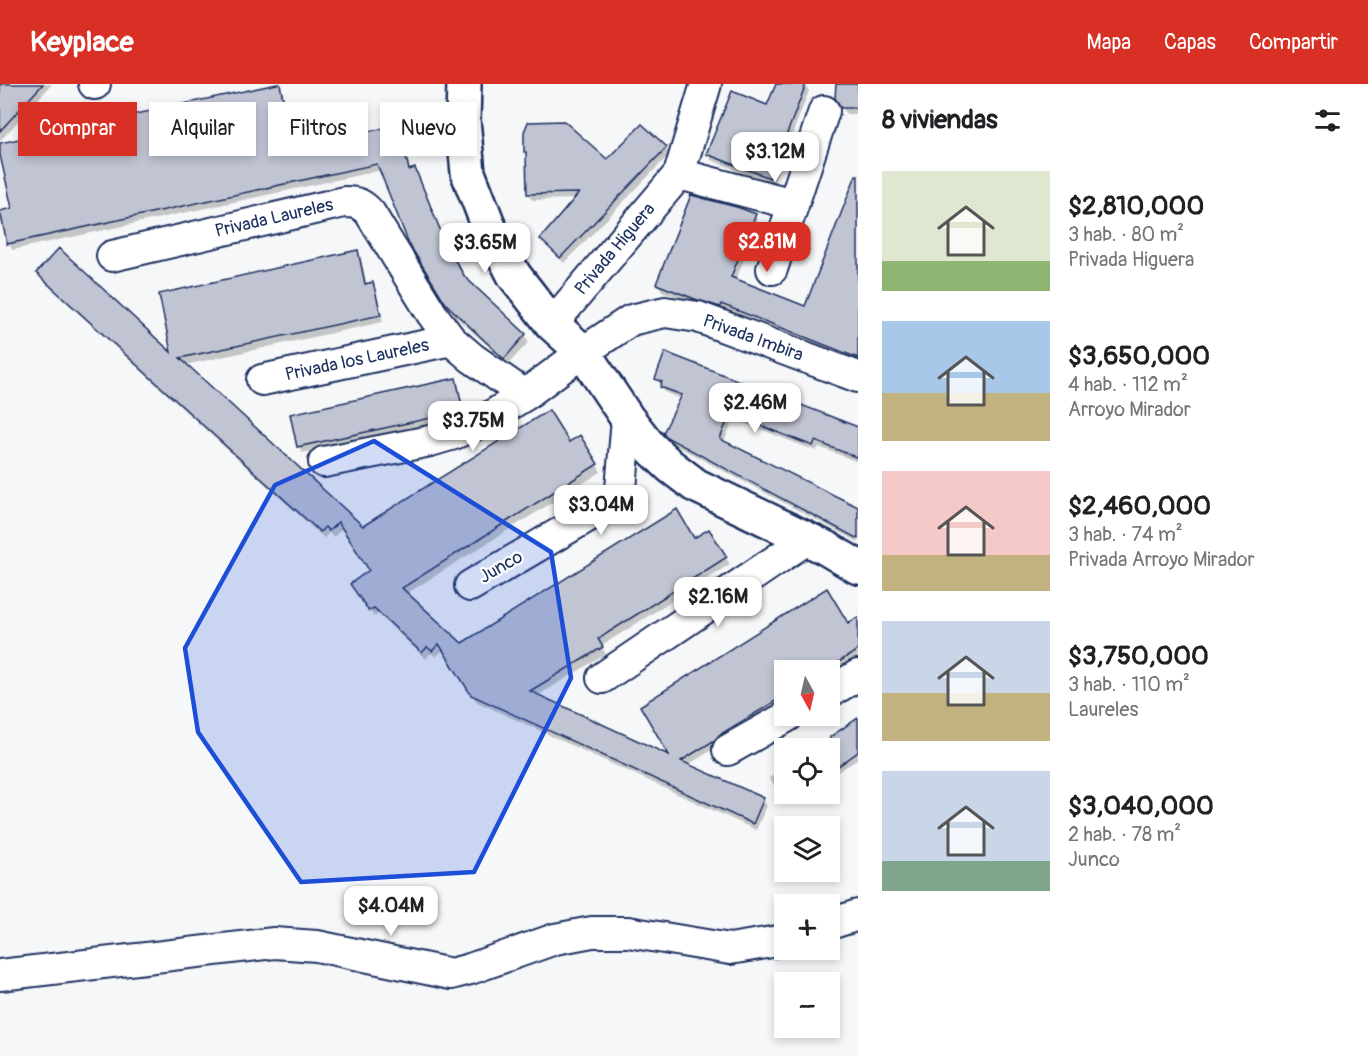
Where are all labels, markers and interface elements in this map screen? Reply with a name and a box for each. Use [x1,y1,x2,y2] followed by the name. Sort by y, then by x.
[30,25,134,60] text: Keyplace
[1087,29,1131,56] text: Mapa
[1164,29,1216,56] text: Capas
[1249,29,1338,56] text: Compartir
[18,102,137,156] chip: Comprar
[149,102,256,156] chip: Alquilar
[268,102,368,156] chip: Filtros
[380,102,477,156] chip: Nuevo
[882,104,998,136] text: 8 viviendas
[1311,104,1344,137] icon: filters
[726,132,824,183] pin: $3.12M
[745,139,805,164] text: $3.12M
[1068,190,1204,222] text: $2,810,000
[213,193,335,243] street label: Privada Laureles
[930,195,1002,267] icon: home
[570,198,660,300] street label: Privada Higuera
[718,222,816,273] pin: $2.81M
[1068,222,1184,247] text: 3 hab. · 80 m²
[436,223,534,274] pin: $3.65M
[738,229,796,254] text: $2.81M
[453,230,517,255] text: $3.65M
[1068,247,1194,272] text: Privada Higuera
[700,309,806,367] street label: Privada Imbira
[283,334,431,386] street label: Privada los Laureles
[1068,340,1210,372] text: $3,650,000
[930,345,1002,417] icon: home
[1068,372,1188,397] text: 4 hab. · 112 m²
[706,383,804,434] pin: $2.46M
[723,390,787,415] text: $2.46M
[1068,397,1191,422] text: Arroyo Mirador
[424,401,522,452] pin: $3.75M
[442,408,504,433] text: $3.75M
[552,485,650,536] pin: $3.04M
[1068,490,1211,522] text: $2,460,000
[568,492,634,517] text: $3.04M
[930,495,1002,567] icon: home
[1068,522,1183,547] text: 3 hab. · 74 m²
[475,545,527,589] street label: Junco
[1068,547,1255,572] text: Privada Arroyo Mirador
[669,577,767,628] pin: $2.16M
[688,584,748,609] text: $2.16M
[1068,640,1209,672] text: $3,750,000
[930,645,1002,717] icon: home
[774,660,840,726] north arrow
[774,660,840,1038] map controls
[1068,672,1190,697] text: 3 hab. · 110 m²
[1068,697,1138,722] text: Laureles
[774,738,840,804] button: locate
[1068,790,1214,822] text: $3,040,000
[930,795,1002,867] icon: home
[774,816,840,882] button: layers
[1068,822,1181,847] text: 2 hab. · 78 m²
[1068,847,1120,872] text: Junco
[342,886,440,937] pin: $4.04M
[358,893,424,918] text: $4.04M
[774,894,840,960] button: +
[774,972,840,1038] button: −

